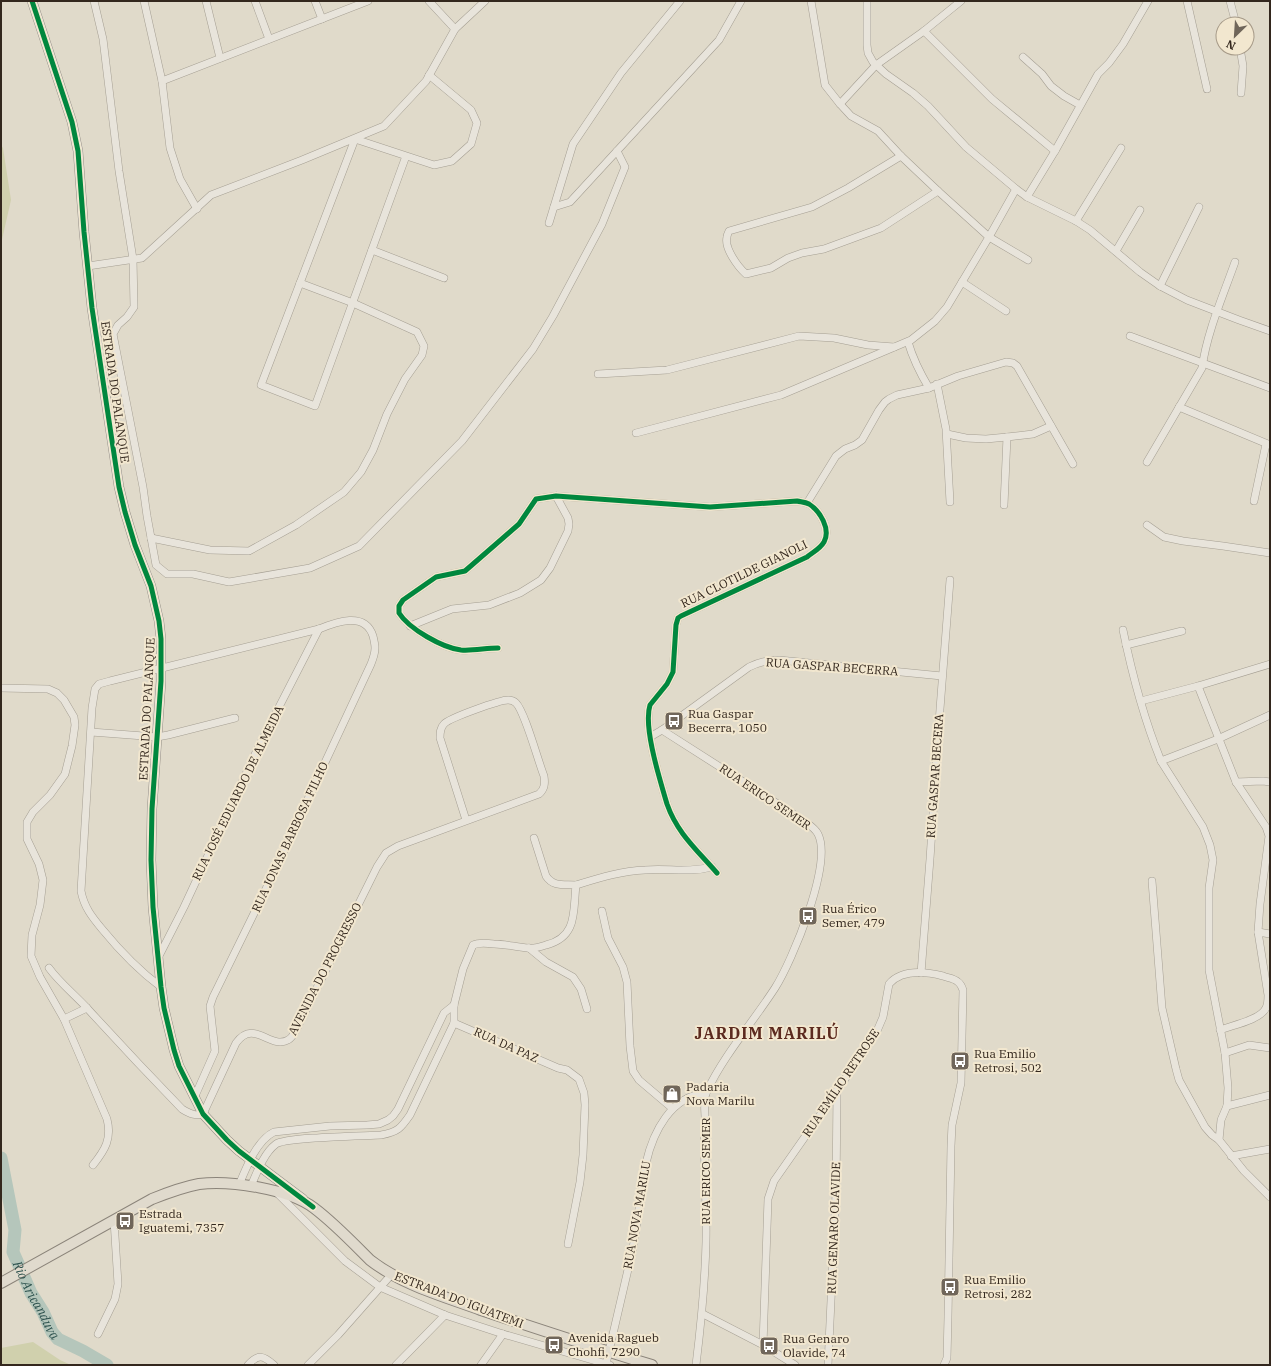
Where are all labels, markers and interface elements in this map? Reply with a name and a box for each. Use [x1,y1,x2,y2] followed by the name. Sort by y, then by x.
[1215,16,1255,56] north arrow
[1224,37,1238,53] text: N
[98,320,133,464] street label: ESTRADA DO PALANQUE
[678,536,810,611] street label: RUA CLOTILDE GIANOLI
[135,637,158,781] street label: ESTRADA DO PALANQUE
[765,654,900,679] street label: RUA GASPAR BECERRA
[188,702,287,883] street label: RUA JOSÉ EDUARDO DE ALMEIDA
[688,706,767,735] place label: Rua Gaspar Becerra, 1050
[663,710,685,732] bus stop icon: Rua Gaspar Becerra, 1050
[923,712,946,839] street label: RUA GASPAR BECERA
[248,759,331,914] street label: RUA JONAS BARBOSA FILHO
[717,760,814,833] street label: RUA ERICO SEMER
[284,900,365,1038] street label: AVENIDA DO PROGRESSO
[822,901,885,930] place label: Rua Érico Semer, 479
[797,905,819,927] bus stop icon: Rua Érico Semer, 479
[694,1022,840,1043] district label: JARDIM MARILÚ
[471,1024,541,1066] street label: RUA DA PAZ
[799,1026,882,1140] street label: RUA EMÍLIO RETROSE
[974,1046,1042,1075] place label: Rua Emilio Retrosi, 502
[949,1050,971,1072] bus stop icon: Rua Emilio Retrosi, 502
[686,1079,755,1108] place label: Padaria Nova Marilu
[661,1083,683,1105] shop icon: Padaria Nova Marilu
[698,1117,713,1225] street label: RUA ERICO SEMER
[620,1159,653,1270] street label: RUA NOVA MARILU
[824,1162,843,1294] street label: RUA GENARO OLAVIDE
[139,1206,224,1235] place label: Estrada Iguatemi, 7357
[114,1210,136,1232] bus stop icon: Estrada Iguatemi, 7357
[9,1257,63,1344] water label: Rio Aricanduva
[393,1268,526,1331] street label: ESTRADA DO IGUATEMI
[964,1272,1032,1301] place label: Rua Emilio Retrosi, 282
[939,1276,961,1298] bus stop icon: Rua Emilio Retrosi, 282
[568,1330,659,1359] place label: Avenida Ragueb Chohfi, 7290
[783,1331,849,1360] place label: Rua Genaro Olavide, 74
[543,1334,565,1356] bus stop icon: Avenida Ragueb Chohfi, 7290
[758,1335,780,1357] bus stop icon: Rua Genaro Olavide, 74

